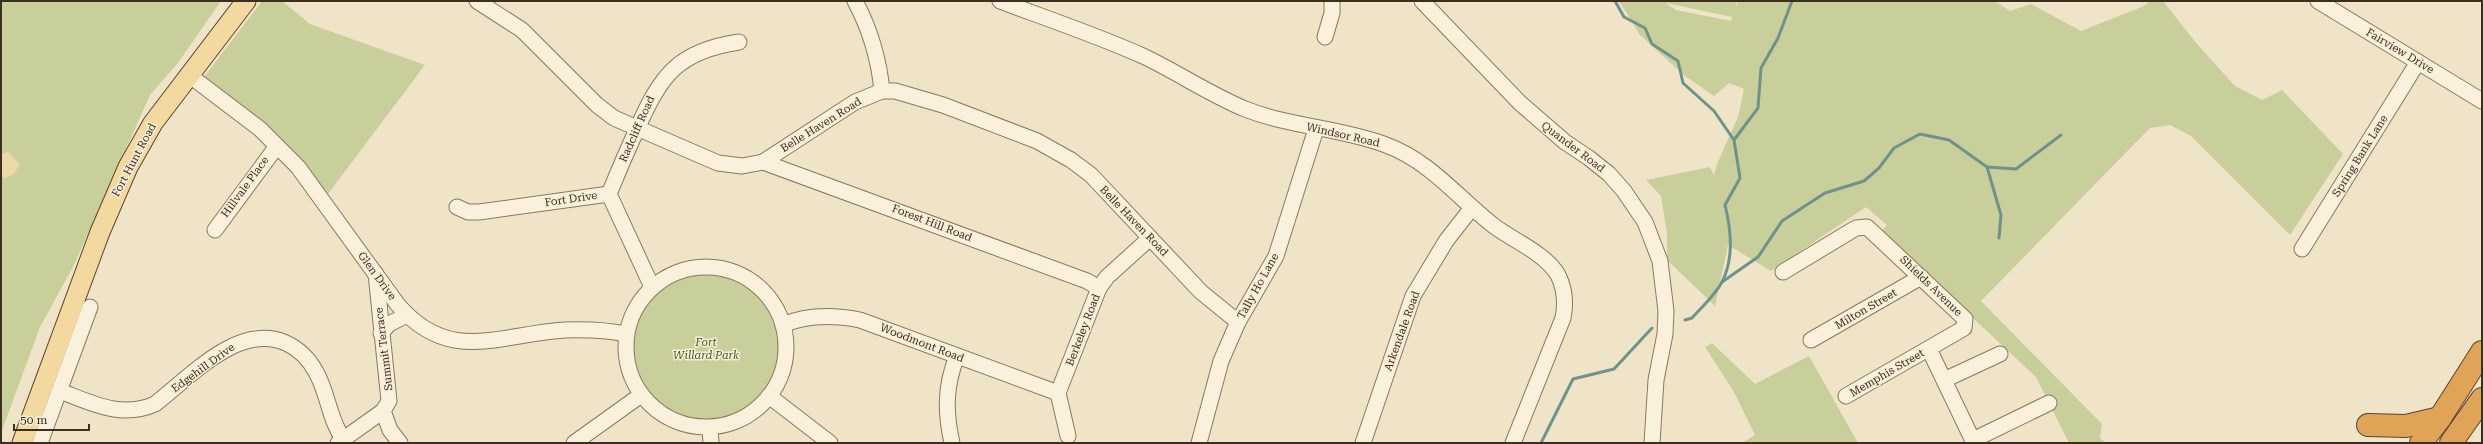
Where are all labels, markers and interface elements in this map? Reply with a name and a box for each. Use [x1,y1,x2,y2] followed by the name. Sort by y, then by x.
[2364,26,2436,76] street label: Fairview Drive
[617,94,657,164] street label: Radcliff Road
[778,95,864,155] street label: Belle Haven Road
[2330,113,2390,199] street label: Spring Bank Lane
[1539,119,1607,175] street label: Quander Road
[1305,120,1381,150] street label: Windsor Road
[109,121,159,199] street label: Fort Hunt Road
[219,154,271,220] street label: Hillvale Place
[1097,183,1171,259] street label: Belle Haven Road
[544,189,598,209] street label: Fort Drive
[890,202,974,244] street label: Forest Hill Road
[355,249,399,303] street label: Glen Drive
[1235,251,1281,321] street label: Tally Ho Lane
[1897,253,1965,319] street label: Shields Avenue
[1833,286,1899,332] street label: Milton Street
[1381,289,1423,373] street label: Arkendale Road
[1063,292,1103,368] street label: Berkeley Road
[372,307,396,391] street label: Summit Terrace
[878,321,966,365] street label: Woodmont Road
[673,336,739,362] park label: Fort Willard Park
[169,341,237,395] street label: Edgehill Drive
[1847,346,1927,400] street label: Memphis Street
[14,406,89,432] scale bar
[20,413,47,427] text: 50 m

